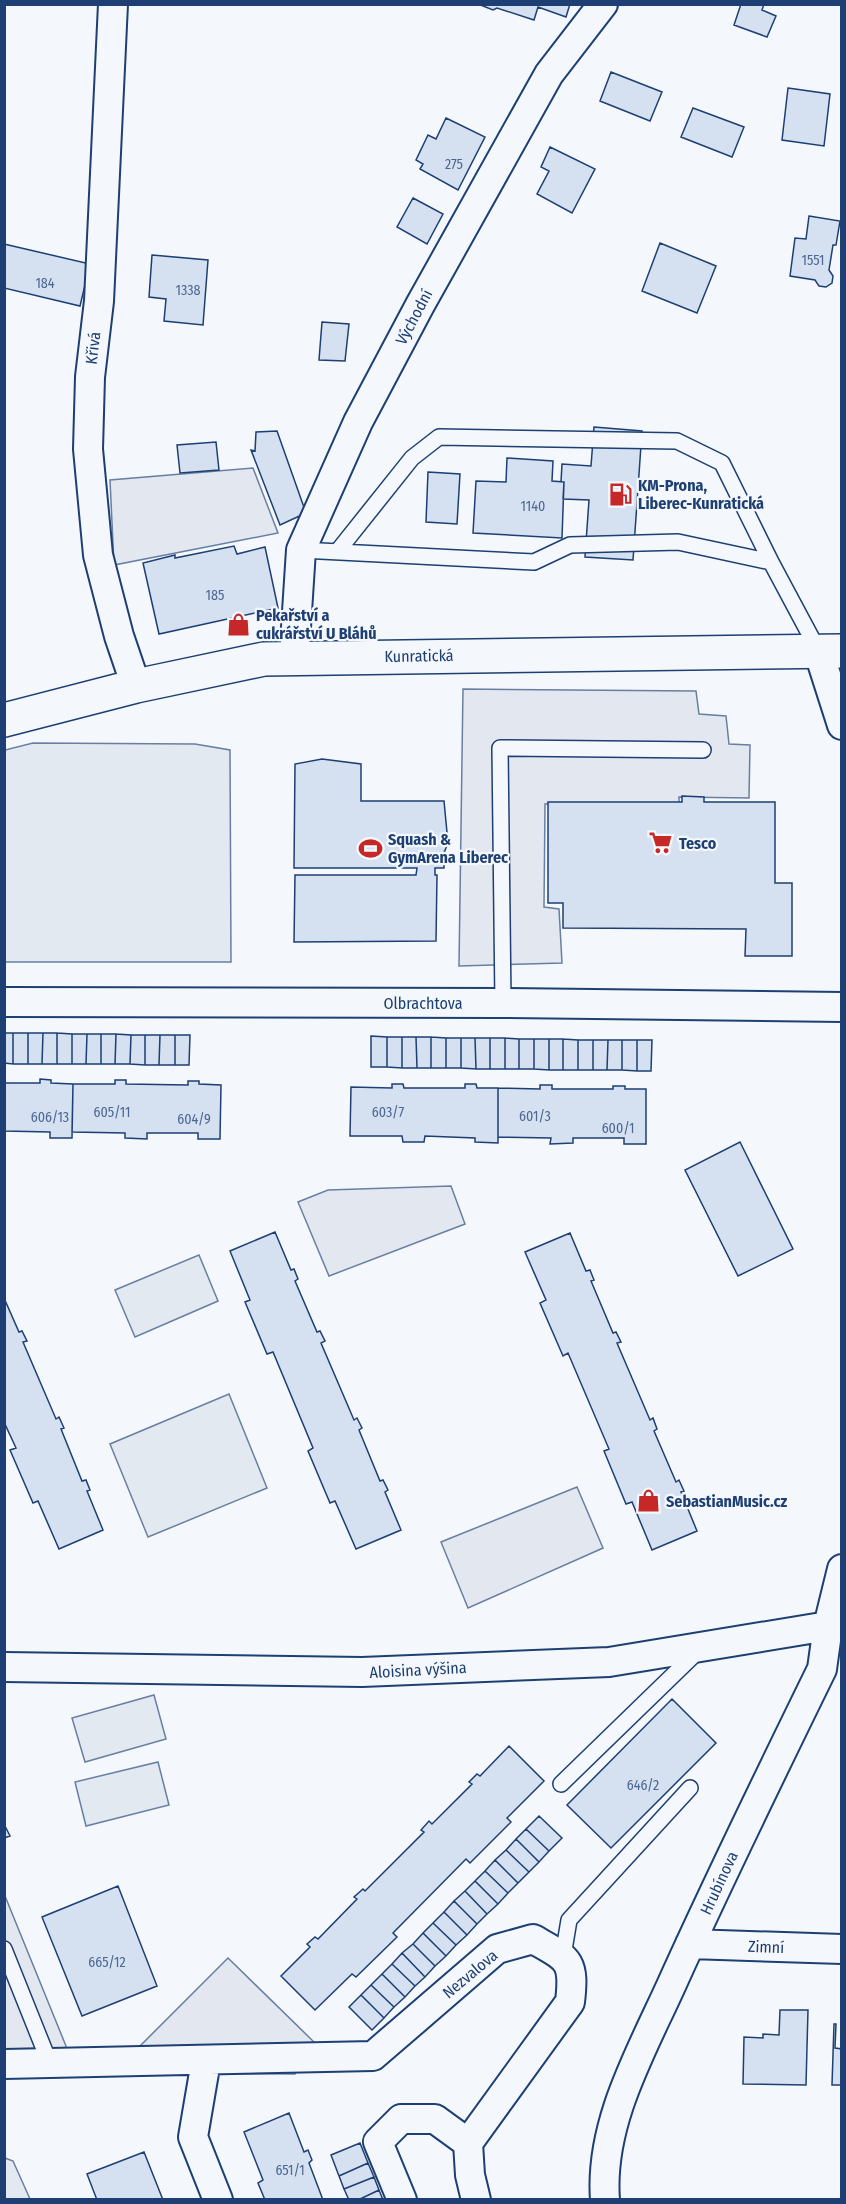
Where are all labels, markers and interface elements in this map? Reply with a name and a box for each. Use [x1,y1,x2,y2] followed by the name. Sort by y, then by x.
[445,156,463,173] house number: 275
[801,252,825,269] house number: 1551
[35,275,55,292] house number: 184
[175,282,201,299] house number: 1338
[392,286,436,348] street label: Východní
[82,330,104,365] street label: Křivá
[638,476,764,513] place label: KM-Prona, Liberec-Kunratická
[607,481,633,507] fuel station icon: KM-Prona, Liberec-Kunratická
[521,498,545,515] house number: 1140
[206,587,224,604] house number: 185
[256,606,377,643] place label: Pekařství a cukrářství U Bláhů
[225,611,251,637] shop icon: Pekařství a cukrářství U Bláhů
[384,646,454,666] street label: Kunratická
[388,830,508,867] place label: Squash & GymArena Liberec
[648,830,674,856] supermarket icon: Tesco
[679,834,717,853] place label: Tesco
[357,835,383,861] sports icon: Squash & GymArena Liberec
[383,994,463,1013] street label: Olbrachtova
[94,1104,130,1121] house number: 605/11
[372,1104,405,1121] house number: 603/7
[519,1108,551,1125] house number: 601/3
[31,1109,69,1126] house number: 606/13
[177,1111,211,1128] house number: 604/9
[602,1120,634,1137] house number: 600/1
[635,1488,661,1514] shop icon: SebastianMusic.cz
[666,1492,788,1511] place label: SebastianMusic.cz
[369,1658,467,1682] street label: Aloisina výšina
[627,1777,659,1794] house number: 646/2
[696,1848,742,1918] street label: Hrubínova
[747,1937,785,1957] street label: Zimní
[439,1946,501,2002] street label: Nezvalova
[88,1954,126,1971] house number: 665/12
[275,2162,305,2179] house number: 651/1

